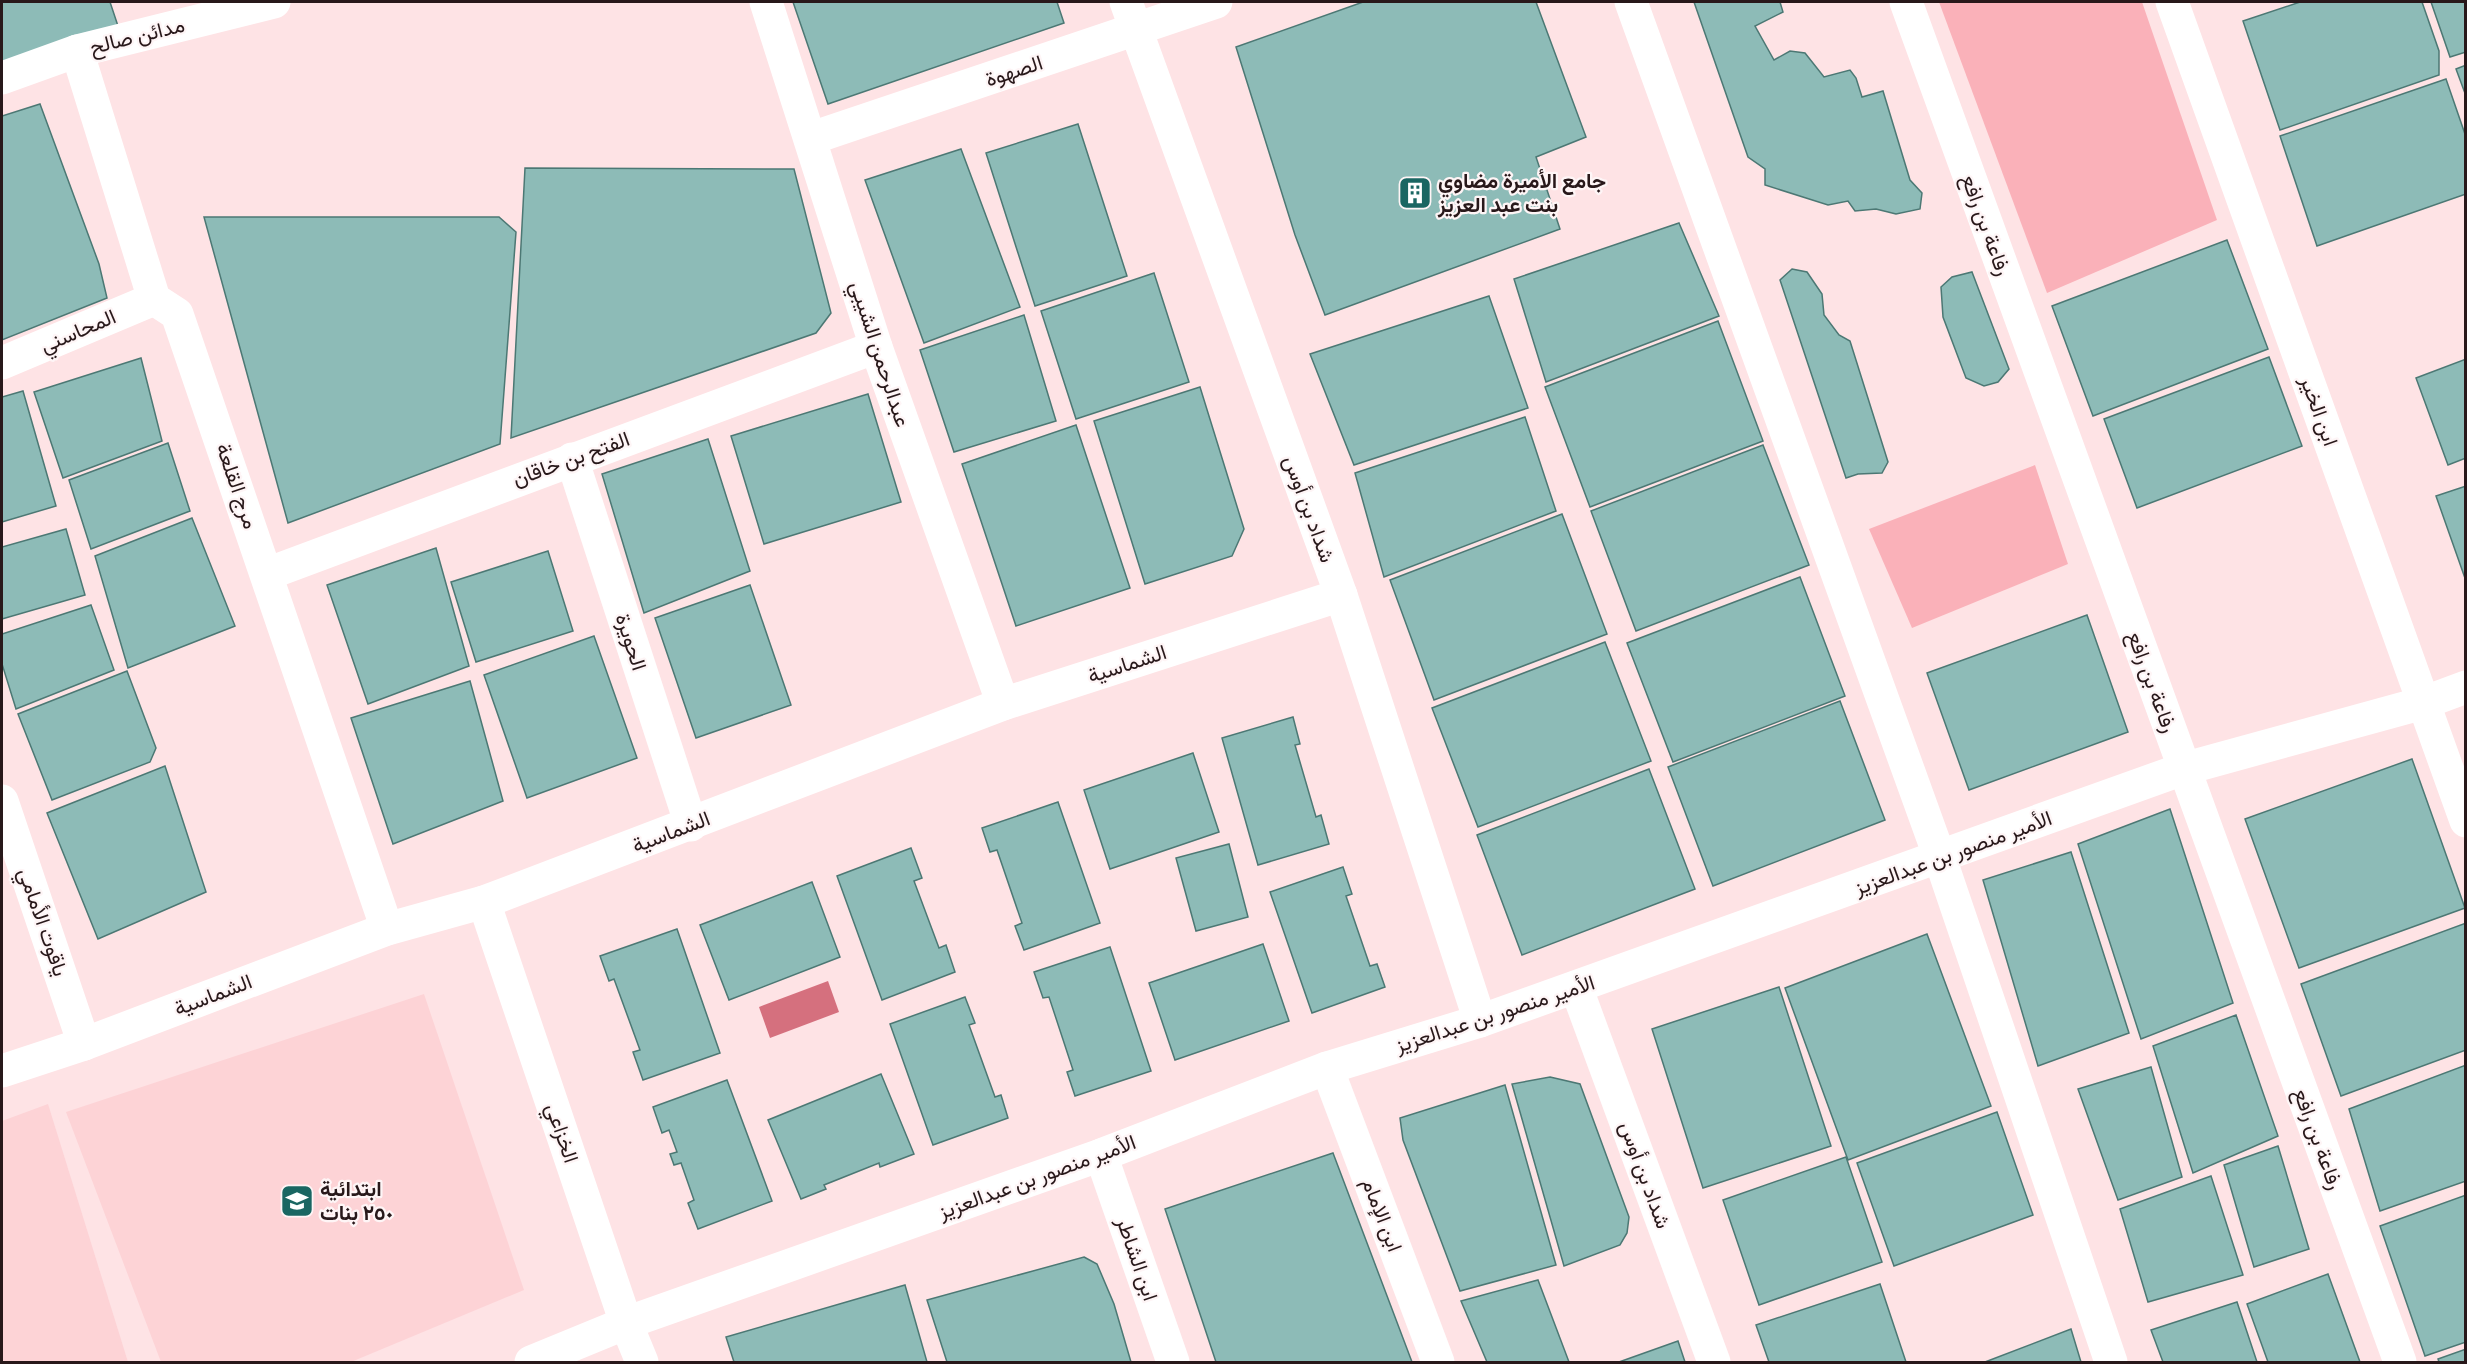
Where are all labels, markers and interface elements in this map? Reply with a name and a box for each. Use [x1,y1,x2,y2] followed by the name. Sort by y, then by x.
[86,8,188,62] street label: مدائن صالح
[981,46,1046,94] street label: الصهوة
[1437,164,1606,220] place label: جامع الأميرة مضاوي بنت عبد العزيز
[1954,169,2020,280] street label: رفاعة بن رافع
[1397,175,1433,211] building icon: جامع الأميرة مضاوي بنت عبد العزيز
[840,277,920,431] street label: عبدالرحمن الشيبي
[35,300,121,362] street label: المحاسني
[2292,370,2347,450] street label: ابن الخير
[507,422,634,494] street label: الفتح بن خاقان
[208,438,268,533] street label: مرج القلعة
[1276,450,1344,567] street label: شداد بن أوس
[608,609,656,674] street label: الحويرة
[2120,626,2186,737] street label: رفاعة بن رافع
[1083,635,1170,691] street label: الشماسية
[1848,801,2056,903] street label: الأمير منصور بن عبدالعزيز
[627,802,714,861] street label: الشماسية
[9,863,77,981] street label: ياقوت الأمامي
[169,965,256,1024] street label: الشماسية
[1390,966,1599,1061] street label: الأمير منصور بن عبدالعزيز
[2286,1083,2352,1194] street label: رفاعة بن رافع
[536,1098,588,1168] street label: الخزاعي
[1612,1116,1680,1233] street label: شداد بن أوس
[932,1125,1140,1227] street label: الأمير منصور بن عبدالعزيز
[320,1172,394,1228] place label: ابتدائية ٢٥٠ بنات
[1354,1173,1412,1256] street label: ابن الإمام
[279,1183,315,1219] school or university icon: ابتدائية ٢٥٠ بنات
[1108,1212,1167,1305] street label: ابن الشاطر

